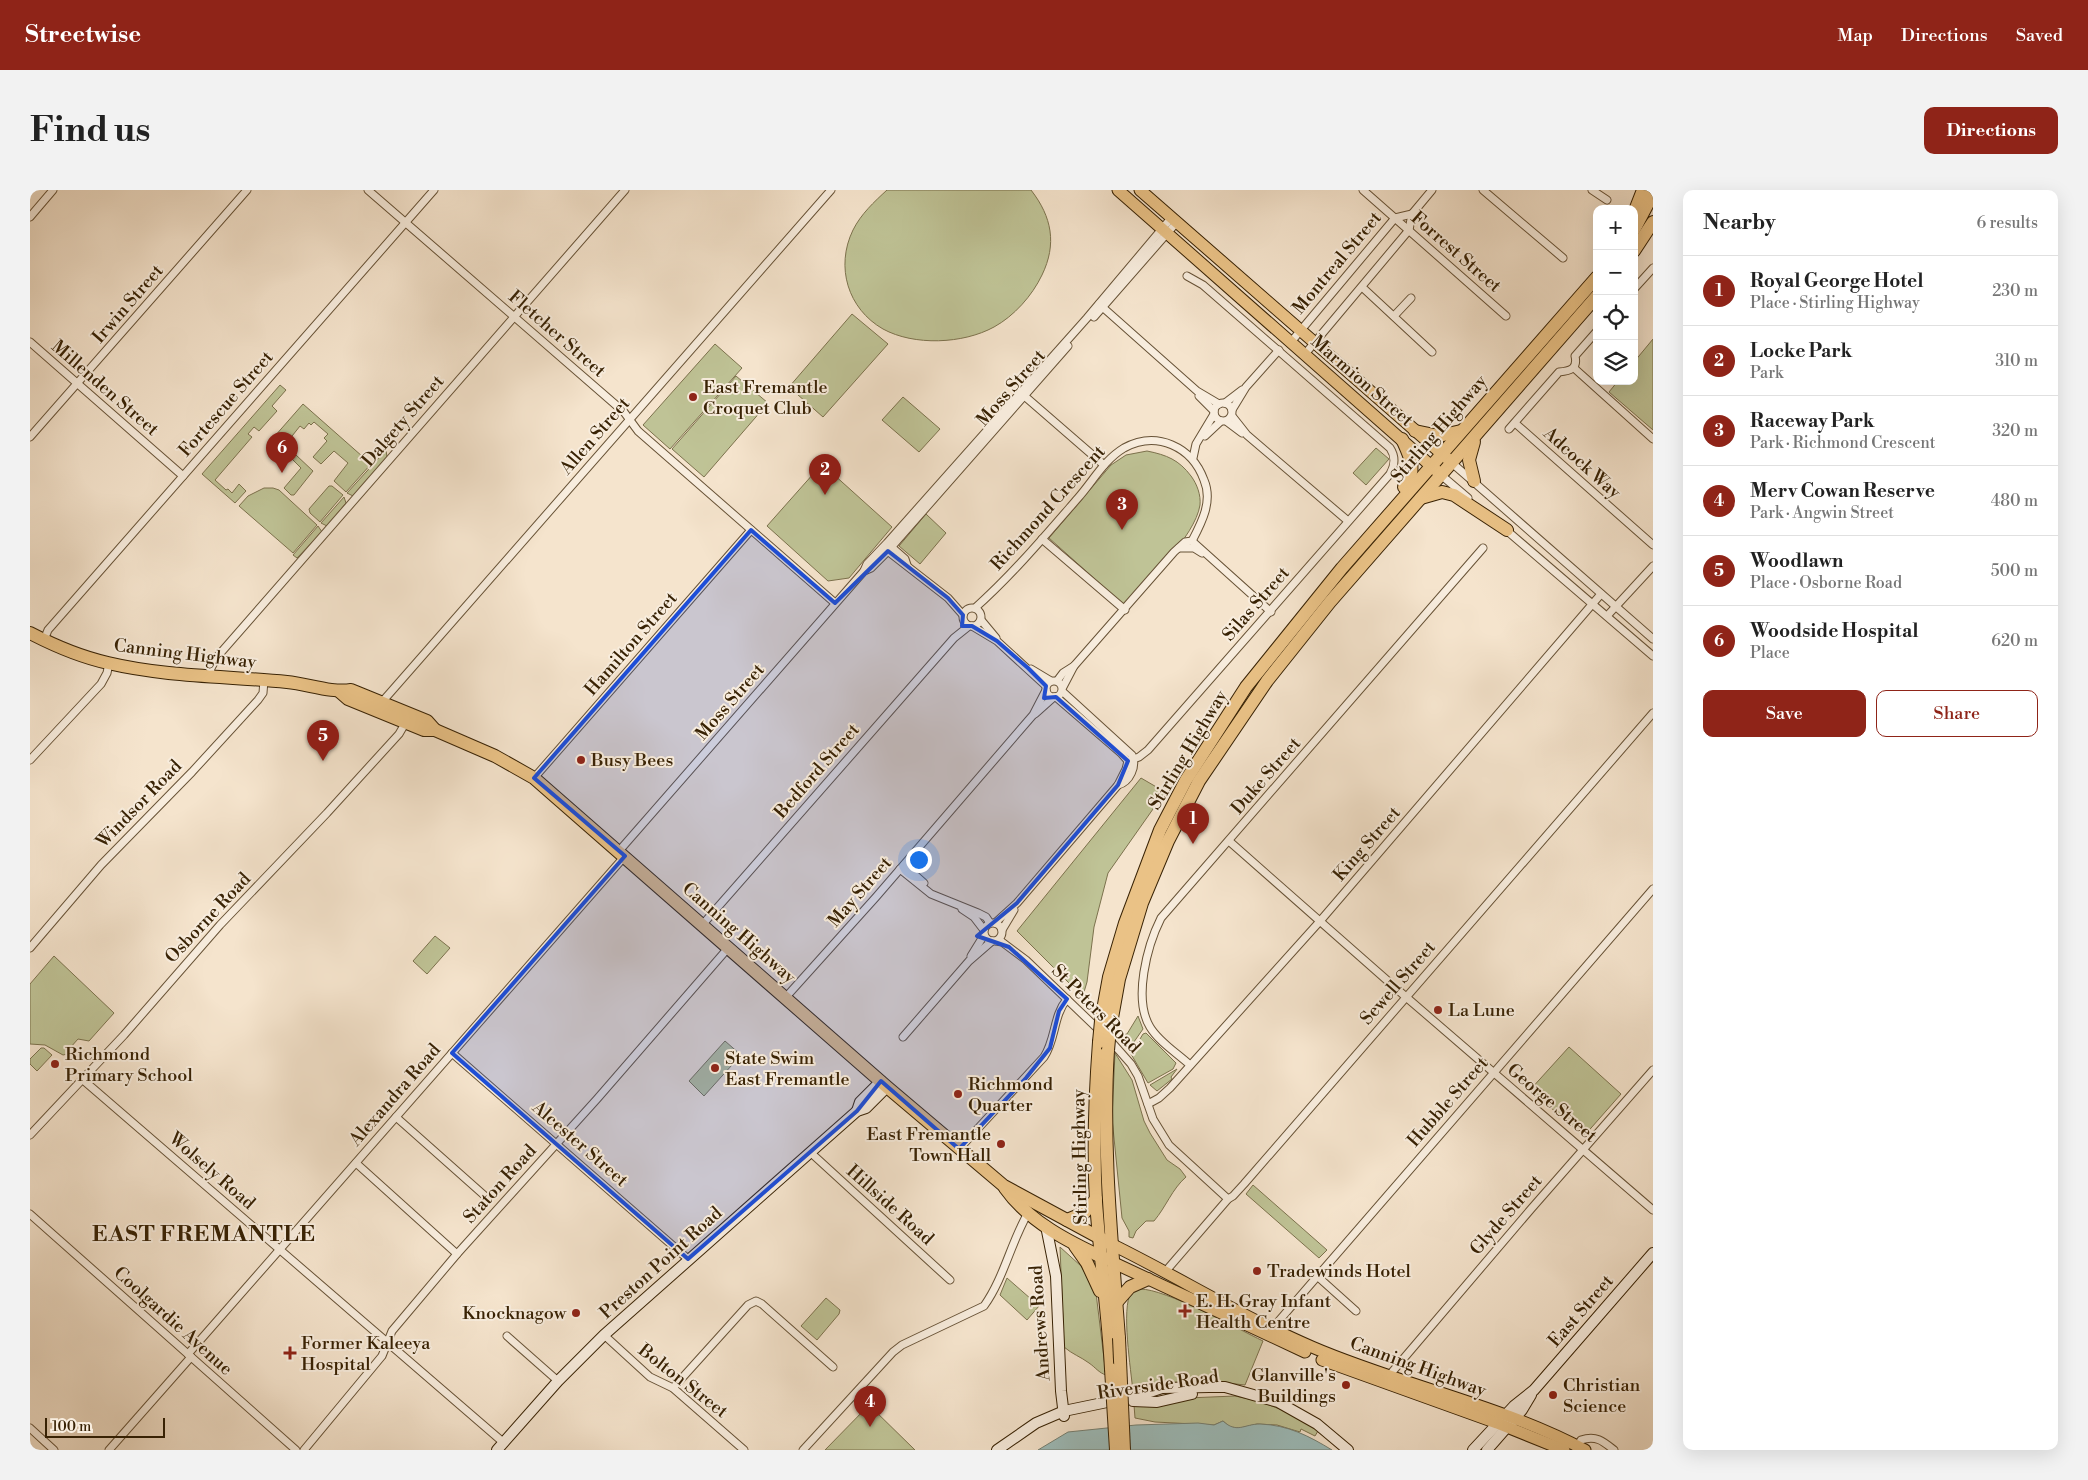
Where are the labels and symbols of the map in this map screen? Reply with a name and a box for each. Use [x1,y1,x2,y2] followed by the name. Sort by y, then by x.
[1406,206,1506,298] street label: Forrest Street
[1287,207,1387,319] street label: Montreal Street
[88,259,169,348] street label: Irwin Street
[504,285,611,383] street label: Fletcher Street
[1306,330,1418,432] street label: Marmion Street
[47,335,164,441] street label: Millenden Street
[971,344,1051,431] street label: Moss Street
[174,346,279,462] street label: Fortescue Street
[357,370,450,472] street label: Dalgety Street
[1386,370,1492,488] street label: Stirling Highway
[703,376,828,420] place label: East Fremantle Croquet Club
[687,391,699,403] marker: East Fremantle Croquet Club
[554,392,635,480] street label: Allen Street
[1538,421,1626,504] street label: Adcock Way
[266,432,298,473] pin: 6
[986,440,1111,575] street label: Richmond Crescent
[809,454,841,495] pin: 2
[1106,489,1138,530] pin: 3
[1217,562,1295,646] street label: Silas Street
[580,587,683,701] street label: Hamilton Street
[113,634,258,674] street label: Canning Highway
[690,658,770,745] street label: Moss Street
[1143,686,1233,814] street label: Stirling Highway
[769,718,865,824] street label: Bedford Street
[307,720,339,761] pin: 5
[1226,732,1306,819] street label: Duke Street
[590,749,673,772] place label: Busy Bees
[575,754,587,766] marker: Busy Bees
[91,755,187,854] street label: Windsor Road
[1328,801,1406,886] street label: King Street
[1177,803,1209,844] pin: 1
[906,847,932,873] your location
[823,851,897,932] street label: May Street
[160,867,256,968] street label: Osborne Road
[677,877,801,989] street label: Canning Highway
[1355,936,1441,1030] street label: Sewell Street
[1046,959,1146,1059] street label: St Peters Road
[1448,999,1515,1022] place label: La Lune
[1432,1004,1444,1016] marker: La Lune
[344,1038,446,1152] street label: Alexandra Road
[65,1043,193,1087] place label: Richmond Primary School
[725,1047,850,1091] place label: State Swim East Fremantle
[1403,1052,1494,1152] street label: Hubble Street
[49,1058,61,1070] marker: Richmond Primary School
[1502,1059,1602,1148] street label: George Street
[709,1062,721,1074] marker: State Swim East Fremantle
[968,1073,1054,1117] place label: Richmond Quarter
[952,1088,964,1100] marker: Richmond Quarter
[1067,1089,1093,1225] street label: Stirling Highway
[527,1095,633,1192] street label: Alcester Street
[866,1123,992,1167] place label: East Fremantle Town Hall
[163,1127,261,1215] street label: Wolsely Road
[995,1138,1007,1150] marker: East Fremantle Town Hall
[458,1139,542,1228] street label: Staton Road
[842,1160,939,1251] street label: Hillside Road
[1465,1170,1548,1260] street label: Glyde Street
[595,1201,728,1324] street label: Preston Point Road
[92,1221,316,1248] district label: EAST FREMANTLE
[1267,1260,1412,1283] place label: Tradewinds Hotel
[109,1262,237,1380] street label: Coolgardie Avenue
[1024,1264,1056,1383] street label: Andrews Road
[1251,1265,1263,1277] marker: Tradewinds Hotel
[1543,1270,1619,1352] street label: East Street
[1196,1290,1332,1334] place label: E. H. Gray Infant Health Centre
[462,1302,567,1325] place label: Knocknagow
[1178,1304,1192,1318] marker: E. H. Gray Infant Health Centre
[570,1307,582,1319] marker: Knocknagow
[301,1332,431,1376] place label: Former Kaleeya Hospital
[1347,1332,1489,1402] street label: Canning Highway
[633,1338,733,1424] street label: Bolton Street
[283,1346,297,1360] marker: Former Kaleeya Hospital
[1251,1364,1336,1408] place label: Glanville's Buildings
[1096,1365,1221,1405] street label: Riverside Road
[1563,1374,1641,1418] place label: Christian Science
[1340,1379,1352,1391] marker: Glanville's Buildings
[854,1386,886,1427] pin: 4
[1547,1389,1559,1401] marker: Christian Science
[45,1415,165,1438] scale bar

